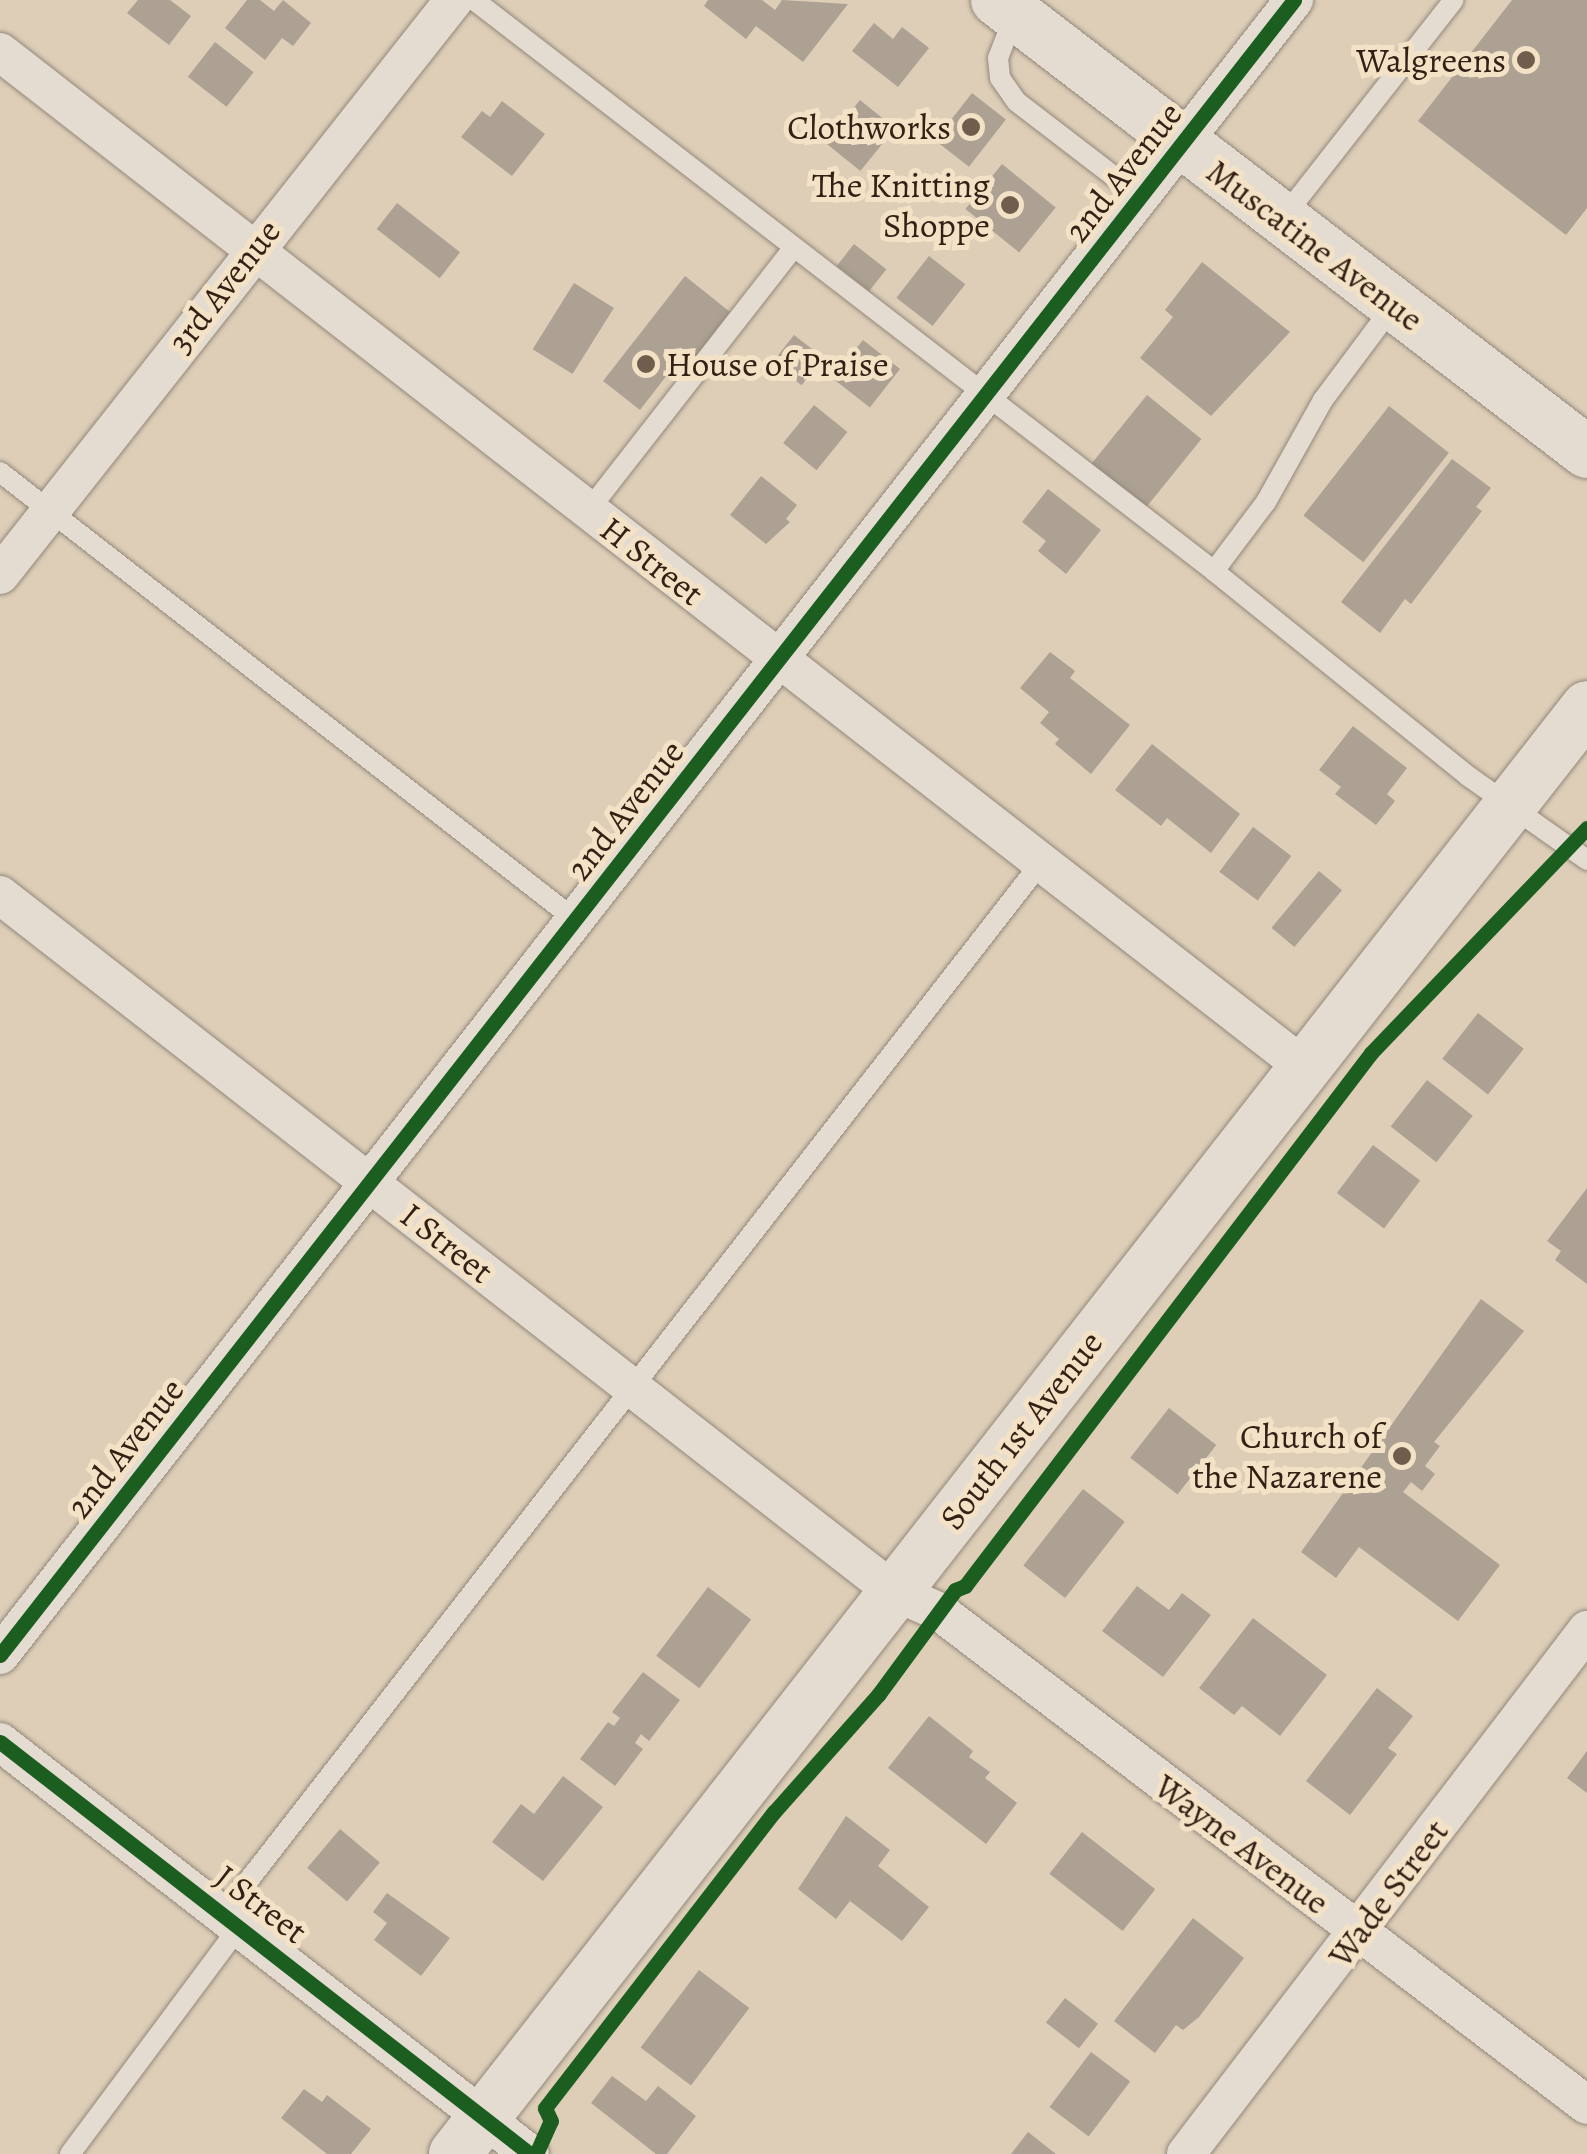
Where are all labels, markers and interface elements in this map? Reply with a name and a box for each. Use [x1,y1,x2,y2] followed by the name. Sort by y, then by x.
[1356,39,1506,81] place label: Walgreens
[1515,49,1537,71] marker: Walgreens
[1055,94,1191,250] street label: 2nd Avenue
[787,106,951,148] place label: Clothworks
[960,116,982,138] marker: Clothworks
[1198,150,1432,340] street label: Muscatine Avenue
[812,164,990,246] place label: The Knitting Shoppe
[999,194,1021,216] marker: The Knitting Shoppe
[159,211,289,361] street label: 3rd Avenue
[666,343,889,385] place label: House of Praise
[635,353,657,375] marker: House of Praise
[592,508,712,614] street label: H Street
[557,732,693,888] street label: 2nd Avenue
[392,1194,502,1292] street label: I Street
[931,1322,1111,1538] street label: South 1st Avenue
[57,1370,193,1526] street label: 2nd Avenue
[1192,1415,1382,1497] place label: Church of the Nazarene
[1391,1445,1413,1467] marker: Church of the Nazarene
[1147,1765,1337,1923] street label: Wayne Avenue
[1319,1811,1457,1975] street label: Wade Street
[207,1856,315,1952] street label: J Street

